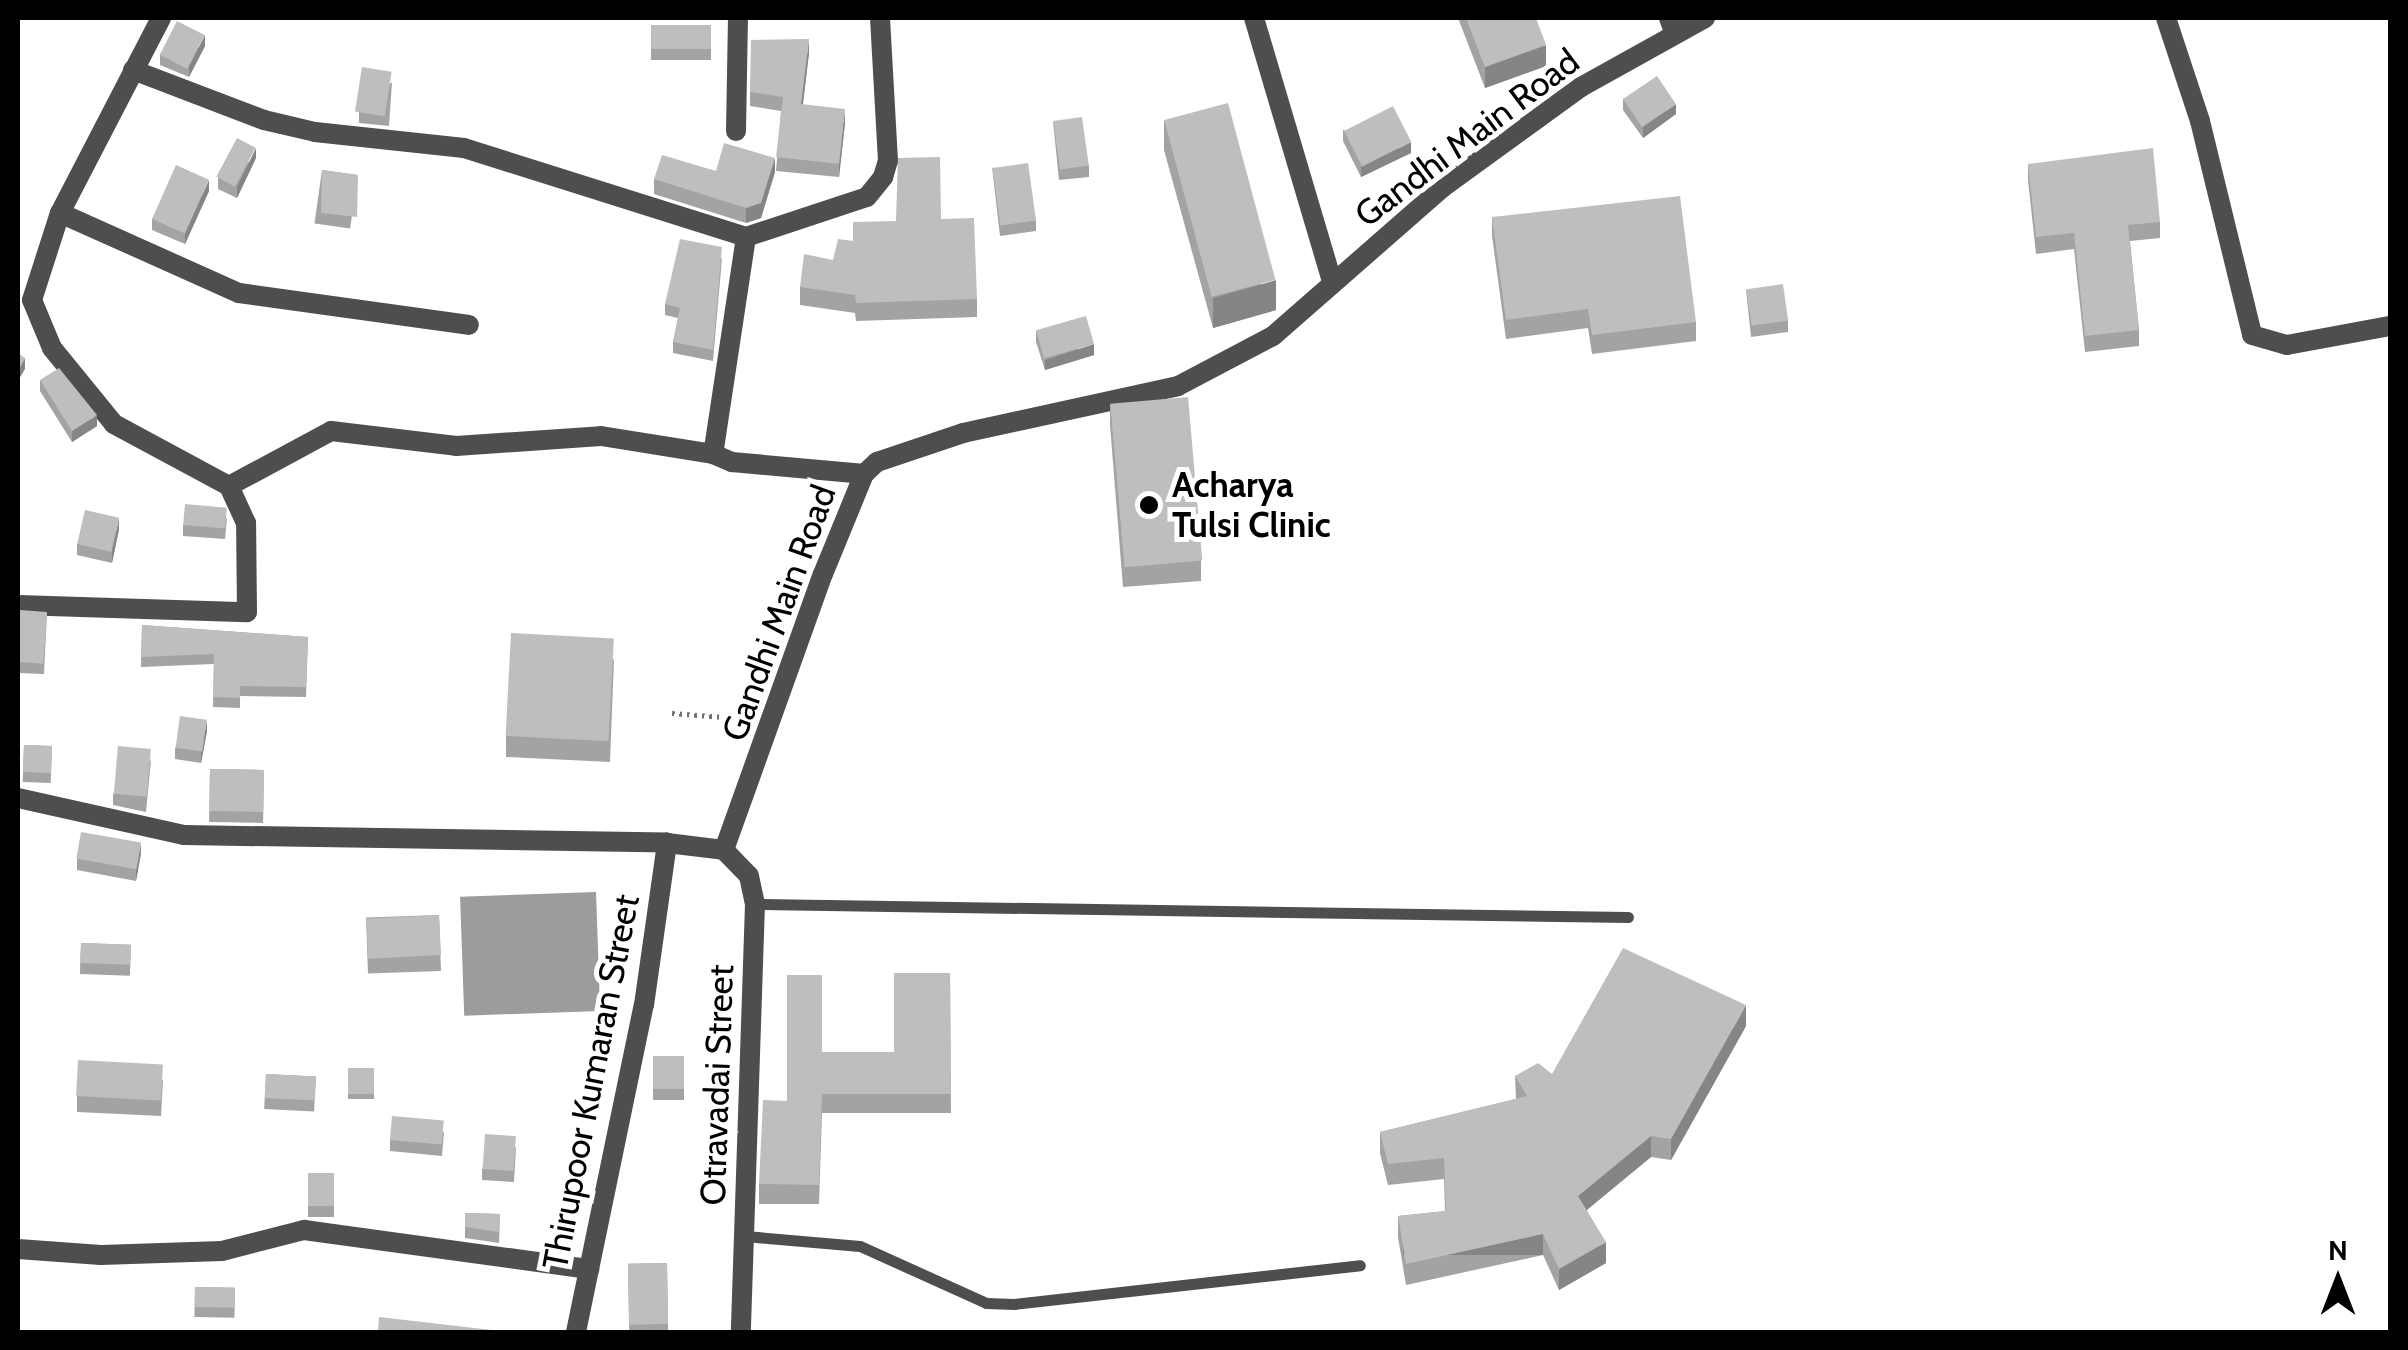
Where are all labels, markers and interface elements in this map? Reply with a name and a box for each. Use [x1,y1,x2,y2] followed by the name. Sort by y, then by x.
[1347,40,1587,236] street label: Gandhi Main Road
[1172,464,1331,546] place label: Acharya Tulsi Clinic
[713,479,845,747] street label: Gandhi Main Road
[1136,492,1162,518] marker: Acharya Tulsi Clinic
[534,891,648,1273] street label: Thirupoor Kumaran Street
[692,964,742,1206] street label: Otravadai Street
[2288,1230,2388,1330] north arrow
[2328,1233,2348,1267] text: N

